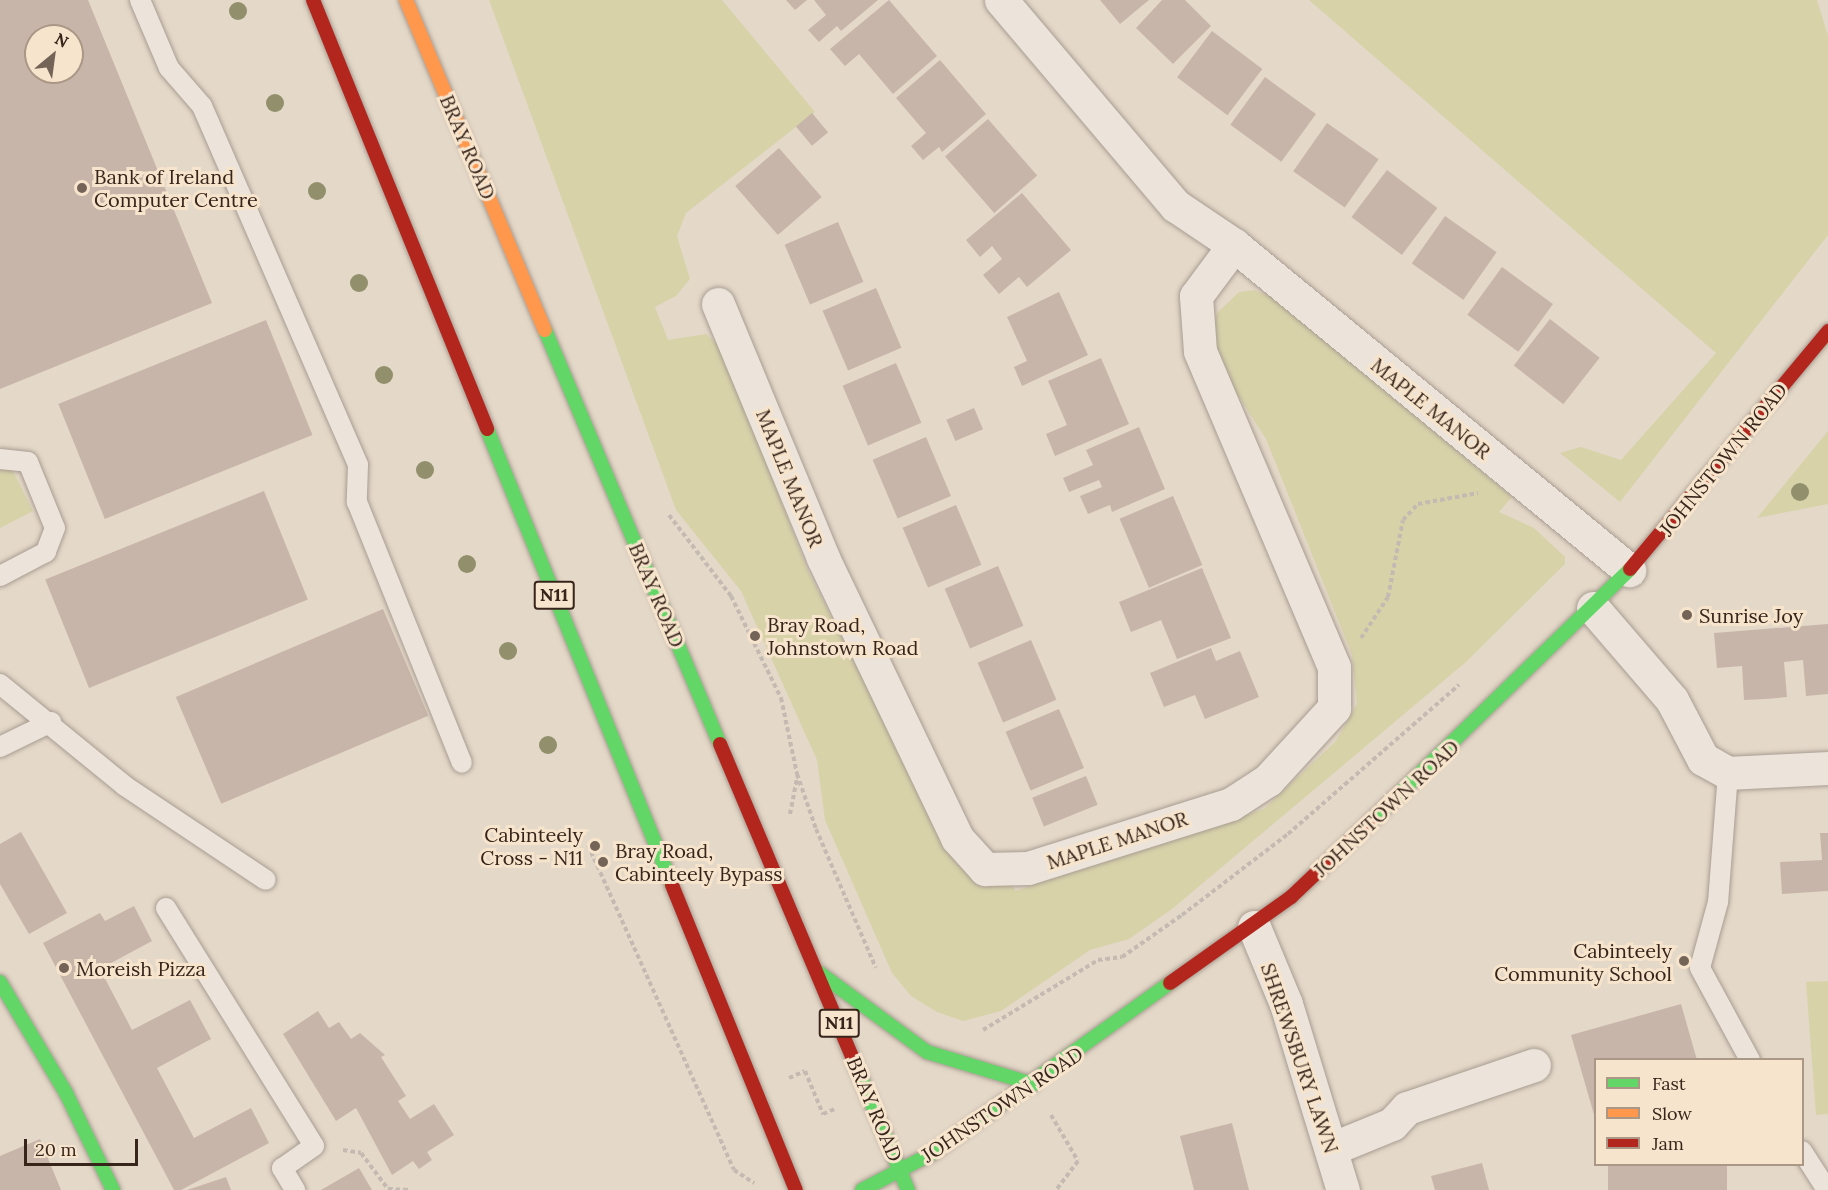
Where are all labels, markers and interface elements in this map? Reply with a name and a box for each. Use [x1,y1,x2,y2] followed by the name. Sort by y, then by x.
[24,24,84,84] north arrow
[51,28,72,52] text: N
[435,91,501,203] street label: BRAY ROAD
[94,164,258,211] place label: Bank of Ireland Computer Centre
[75,181,89,195] marker: Bank of Ireland Computer Centre
[1367,353,1495,463] street label: MAPLE MANOR
[1654,378,1792,540] street label: JOHNSTOWN ROAD
[751,406,829,550] street label: MAPLE MANOR
[624,539,690,651] street label: BRAY ROAD
[533,580,575,610] road number: N11
[1699,603,1803,627] place label: Sunrise Joy
[1680,608,1694,622] marker: Sunrise Joy
[767,612,918,659] place label: Bray Road, Johnstown Road
[748,629,762,643] marker: Bray Road, Johnstown Road
[1308,735,1464,881] street label: JOHNSTOWN ROAD
[1044,806,1190,874] street label: MAPLE MANOR
[480,822,583,869] place label: Cabinteely Cross - N11
[615,838,783,885] place label: Bray Road, Cabinteely Bypass
[588,839,602,853] marker: Cabinteely Cross - N11
[596,855,610,869] marker: Bray Road, Cabinteely Bypass
[1494,938,1672,985] place label: Cabinteely Community School
[1677,954,1691,968] marker: Cabinteely Community School
[76,956,206,980] place label: Moreish Pizza
[1256,960,1344,1156] street label: SHREWSBURY LAWN
[57,961,71,975] marker: Moreish Pizza
[818,1008,860,1038] road number: N11
[917,1041,1087,1167] street label: JOHNSTOWN ROAD
[842,1053,908,1165] street label: BRAY ROAD
[1594,1058,1804,1166] legend
[1652,1072,1686,1095] text: Fast
[1652,1102,1692,1125] text: Slow
[27,1127,141,1165] scale bar
[1652,1132,1684,1155] text: Jam
[35,1138,77,1161] text: 20 m

